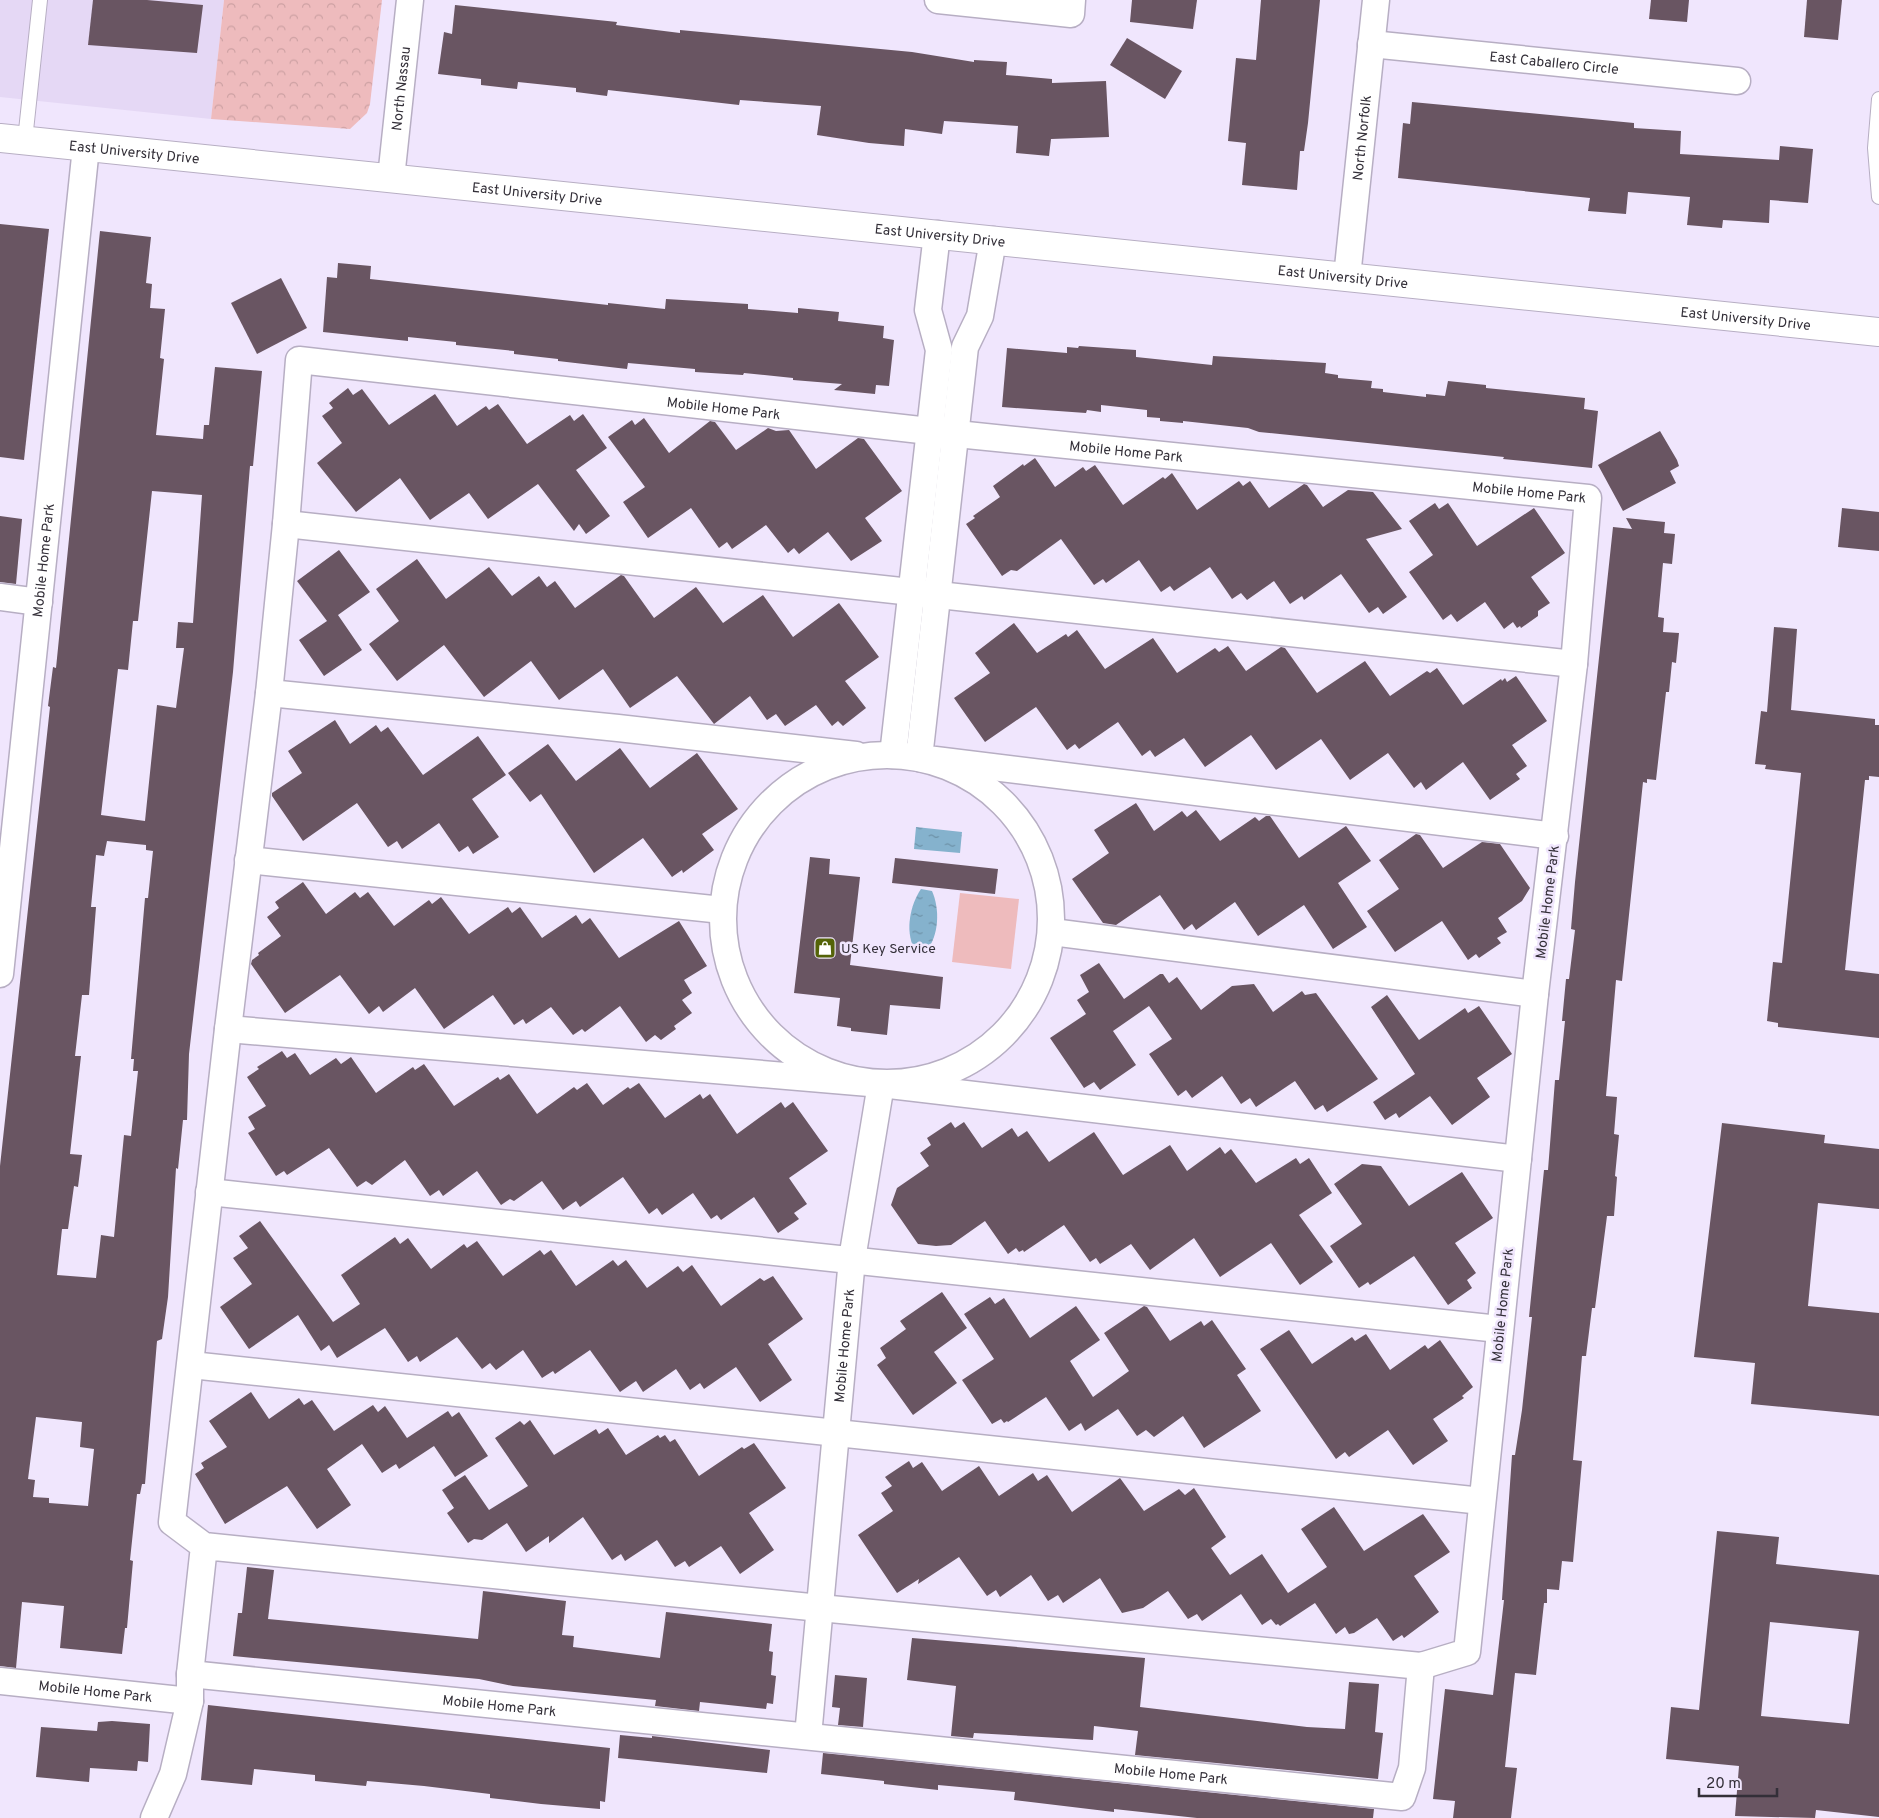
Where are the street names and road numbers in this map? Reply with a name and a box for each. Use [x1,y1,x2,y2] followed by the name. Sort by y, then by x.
[389,46,415,132] street label: North Nassau
[1488,49,1619,79] street label: East Caballero Circle
[1350,94,1376,182] street label: North Norfolk
[68,138,200,169] street label: East University Drive
[471,180,603,210] street label: East University Drive
[874,221,1006,252] street label: East University Drive
[1277,263,1409,293] street label: East University Drive
[1680,305,1812,335] street label: East University Drive
[666,394,781,424] street label: Mobile Home Park
[1068,438,1184,467] street label: Mobile Home Park
[1471,479,1587,508] street label: Mobile Home Park
[30,503,59,618] street label: Mobile Home Park
[1533,844,1564,960] street label: Mobile Home Park
[1489,1247,1518,1363] street label: Mobile Home Park
[832,1288,859,1404] street label: Mobile Home Park
[37,1678,153,1707] street label: Mobile Home Park
[441,1693,557,1721] street label: Mobile Home Park
[1113,1761,1229,1789] street label: Mobile Home Park

